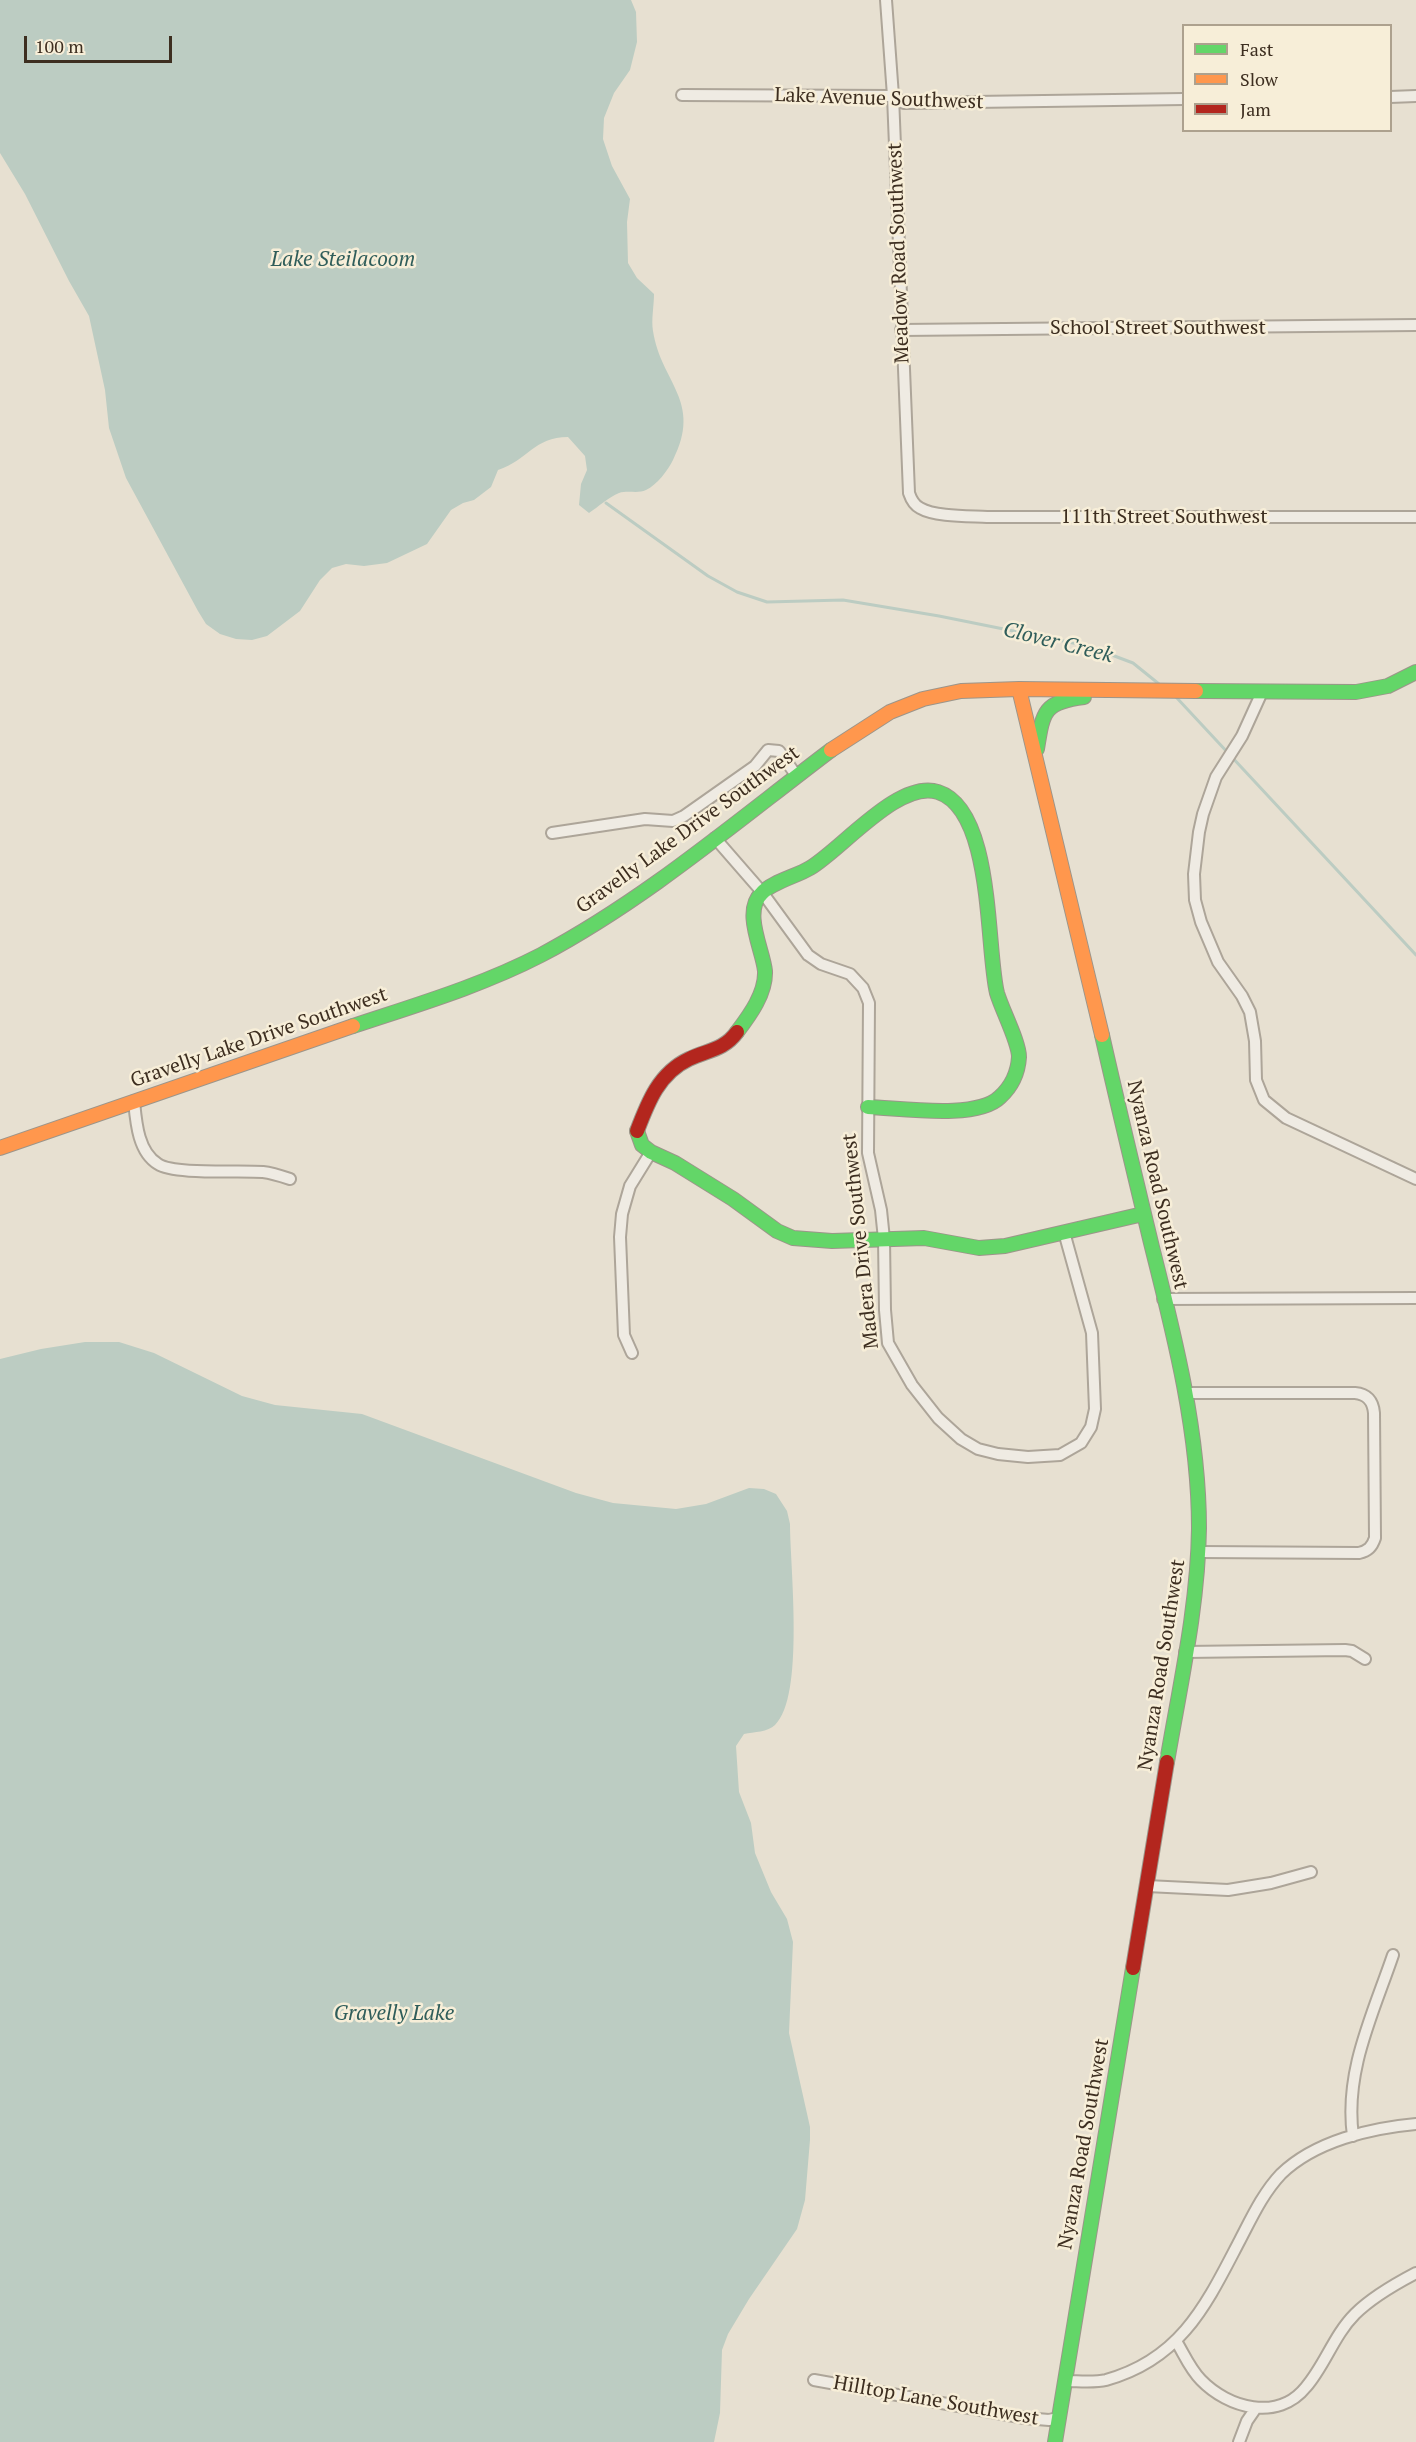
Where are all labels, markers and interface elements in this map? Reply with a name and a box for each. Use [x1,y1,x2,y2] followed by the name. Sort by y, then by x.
[27,24,176,62] scale bar
[1182,24,1392,132] legend
[35,34,84,58] text: 100 m
[1240,37,1273,61] text: Fast
[1240,67,1278,91] text: Slow
[774,83,984,115] street label: Lake Avenue Southwest
[1240,97,1271,121] text: Jam
[883,142,915,364] street label: Meadow Road Southwest
[271,247,415,273] water label: Lake Steilacoom
[1050,316,1266,340] street label: School Street Southwest
[1060,505,1268,529] street label: 111th Street Southwest
[1000,617,1116,669] water label: Clover Creek
[572,741,804,919] street label: Gravelly Lake Drive Southwest
[127,983,391,1093] street label: Gravelly Lake Drive Southwest
[1121,1078,1193,1292] street label: Nyanza Road Southwest
[838,1132,884,1350] street label: Madera Drive Southwest
[1133,1558,1191,1772] street label: Nyanza Road Southwest
[334,2001,454,2027] water label: Gravelly Lake
[1054,2037,1114,2251] street label: Nyanza Road Southwest
[831,2371,1041,2431] street label: Hilltop Lane Southwest

